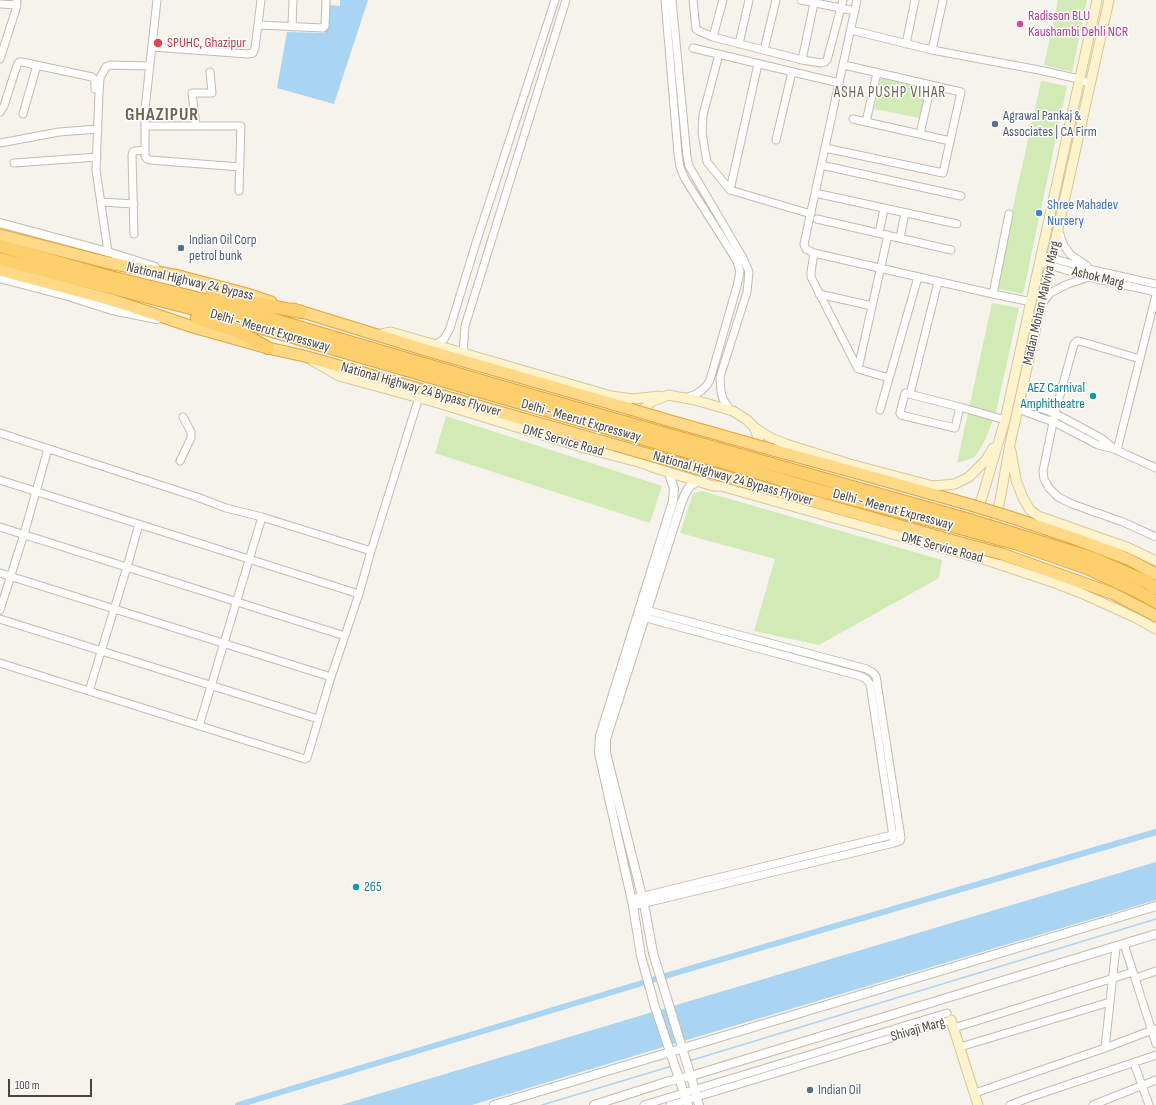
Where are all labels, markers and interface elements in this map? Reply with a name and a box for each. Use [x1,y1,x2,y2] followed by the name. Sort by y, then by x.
[1028,8,1128,40] place label: Radisson BLU Kaushambi Dehli NCR
[1015,19,1025,29] marker: Radisson BLU Kaushambi Dehli NCR
[167,35,246,51] place label: SPUHC, Ghazipur
[152,37,164,49] marker: SPUHC, Ghazipur
[834,84,946,102] district label: ASHA PUSHP VIHAR
[125,104,199,126] district label: GHAZIPUR
[1003,108,1097,140] place label: Agrawal Pankaj & Associates | CA Firm
[990,119,1000,129] marker: Agrawal Pankaj & Associates | CA Firm
[1047,197,1118,230] place label: Shree Mahadev Nursery
[1034,208,1044,218] marker: Shree Mahadev Nursery
[189,232,256,264] place label: Indian Oil Corp petrol bunk
[1020,239,1064,367] street label: Madan Mohan Malviya Marg
[176,243,186,253] marker: Indian Oil Corp petrol bunk
[125,259,255,305] street label: National Highway 24 Bypass
[1070,263,1126,293] street label: Ashok Marg
[208,306,332,356] street label: Delhi - Meerut Expressway
[339,359,503,421] street label: National Highway 24 Bypass Flyover
[1020,380,1085,412] place label: AEZ Carnival Amphitheatre
[1088,391,1098,401] marker: AEZ Carnival Amphitheatre
[519,396,643,446] street label: Delhi - Meerut Expressway
[520,421,606,461] street label: DME Service Road
[651,448,815,510] street label: National Highway 24 Bypass Flyover
[831,486,955,534] street label: Delhi - Meerut Expressway
[899,529,985,567] street label: DME Service Road
[364,879,382,895] place label: 265
[351,882,361,892] marker: 265
[889,1014,947,1046] street label: Shivaji Marg
[10,1071,94,1097] scale bar
[15,1078,40,1093] text: 100 m
[818,1082,861,1098] place label: Indian Oil
[805,1085,815,1095] marker: Indian Oil

